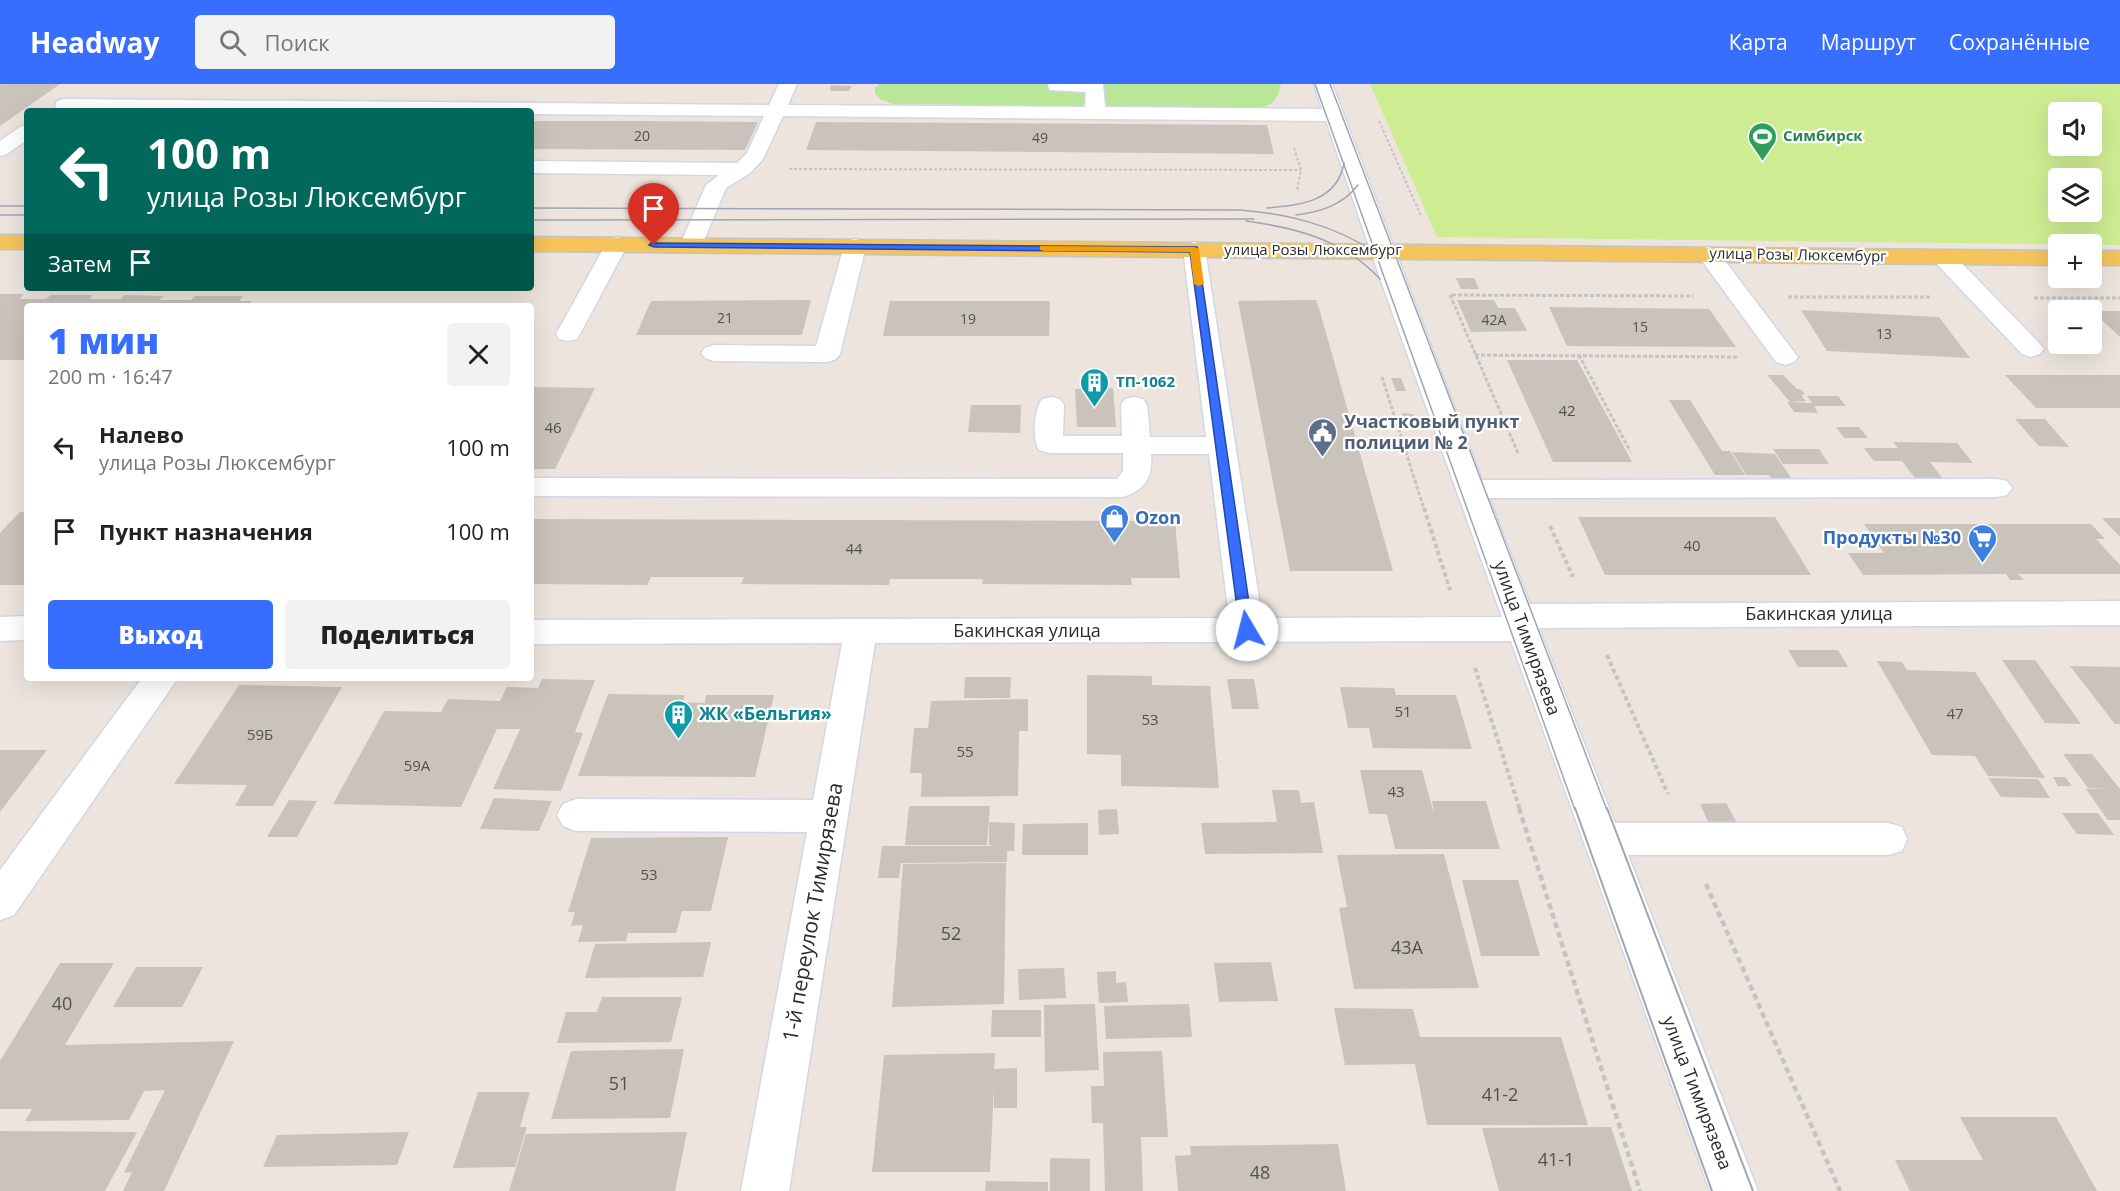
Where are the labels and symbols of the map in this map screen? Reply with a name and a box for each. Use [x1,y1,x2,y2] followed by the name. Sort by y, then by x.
[1746,120,1778,162] sports icon: Симбирск
[1783,125,1863,145] place label: Симбирск
[634,126,650,145] house number: 20
[1032,128,1048,147] house number: 49
[628,183,679,245] pin
[1224,239,1402,259] street label: улица Розы Люксембург
[1709,242,1887,266] street label: улица Розы Люксембург
[717,308,733,327] house number: 21
[960,309,976,328] house number: 19
[1482,310,1507,329] house number: 42А
[1632,317,1648,336] house number: 15
[1876,324,1892,343] house number: 13
[1079,366,1111,408] building icon: ТП-1062
[1116,371,1175,391] place label: ТП-1062
[1558,400,1576,420] house number: 42
[1344,409,1519,454] place label: Участковый пункт полиции № 2
[1307,416,1339,458] public building icon: Участковый пункт полиции № 2
[544,417,562,437] house number: 46
[1098,502,1130,544] shop icon: Ozon
[1135,505,1181,529] place label: Ozon
[1966,522,1998,564] supermarket icon: Продукты №30
[1823,525,1961,549] place label: Продукты №30
[1683,535,1701,555] house number: 40
[845,538,863,558] house number: 44
[1489,557,1567,718] street label: улица Тимирязева
[1215,598,1279,662] position arrow
[1745,601,1893,625] street label: Бакинская улица
[953,618,1101,642] street label: Бакинская улица
[662,698,694,740] building icon: ЖК «Бельгия»
[699,701,832,725] place label: ЖК «Бельгия»
[1394,701,1412,721] house number: 51
[1946,703,1964,723] house number: 47
[1141,709,1159,729] house number: 53
[247,724,273,744] house number: 59Б
[956,741,974,761] house number: 55
[404,755,431,775] house number: 59А
[775,780,849,1043] street label: 1-й переулок Тимирязева
[1387,781,1405,801] house number: 43
[640,864,658,884] house number: 53
[941,921,961,945] house number: 52
[1391,935,1424,959] house number: 43А
[52,991,72,1015] house number: 40
[1658,1012,1738,1173] street label: улица Тимирязева
[609,1071,629,1095] house number: 51
[1482,1082,1518,1106] house number: 41-2
[1538,1147,1574,1171] house number: 41-1
[1250,1160,1270,1184] house number: 48

